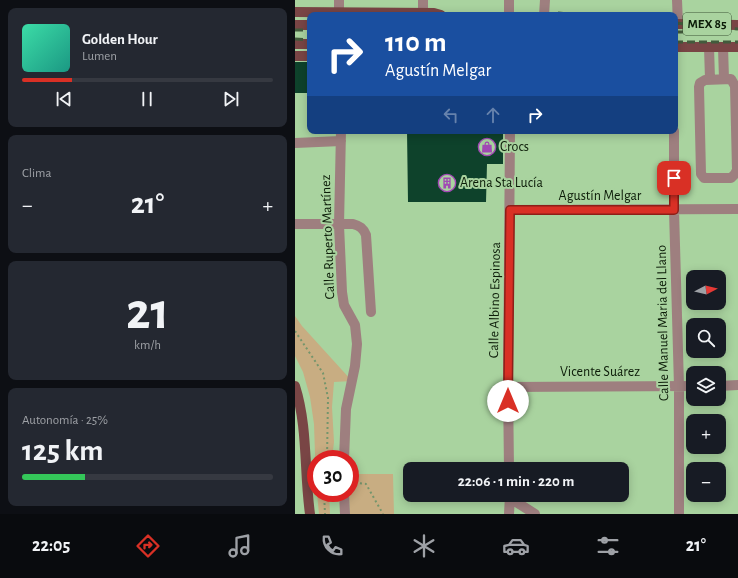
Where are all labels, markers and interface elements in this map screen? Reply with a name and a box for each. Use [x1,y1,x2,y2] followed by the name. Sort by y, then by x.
[683,13,731,35] road number: MEX 85
[319,28,371,80] icon: right
[385,29,447,57] text: 110 m
[82,32,158,47] text: Golden Hour
[82,50,117,63] text: Lumen
[385,62,491,80] text: Agustín Melgar
[53,88,75,110] icon: previous
[136,88,158,110] icon: pause
[220,88,242,110] icon: next
[440,104,462,126] icon: left
[482,104,504,126] icon: ahead
[524,104,546,126] icon: right
[477,137,497,157] shop icon: Crocs
[500,140,529,154] place label: Crocs
[657,161,691,195] pin
[22,167,52,180] text: Clima
[663,167,685,189] icon: arrive
[437,173,457,193] building icon: Arena Sta Lucía
[319,174,337,300] street label: Calle Ruperto Martínez
[460,176,543,190] place label: Arena Sta Lucía
[131,189,164,219] text: 21°
[559,189,642,203] street label: Agustín Melgar
[22,194,33,216] text: −
[262,194,273,216] text: +
[487,241,503,358] street label: Calle Albino Espinosa
[655,245,671,401] street label: Calle Manuel Maria del Llano
[686,270,726,310] north arrow
[686,270,726,502] map controls
[126,286,169,338] text: 21
[686,318,726,358] button: search
[134,339,161,352] text: km/h
[560,365,640,379] street label: Vicente Suárez
[686,366,726,406] button: layers
[487,380,529,422] position arrow
[22,414,108,427] text: Autonomía · 25%
[686,414,726,454] button: +
[22,436,103,466] text: 125 km
[307,450,359,502] speed limit sign: 30
[686,462,726,502] button: −
[458,474,574,489] text: 22:06 · 1 min · 220 m
[134,532,162,560] icon: directions
[226,532,254,560] icon: music
[318,532,346,560] icon: phone
[410,532,438,560] icon: climate
[502,532,530,560] icon: car
[594,532,622,560] icon: filters
[32,537,70,555] text: 22:05
[686,537,706,555] text: 21°

